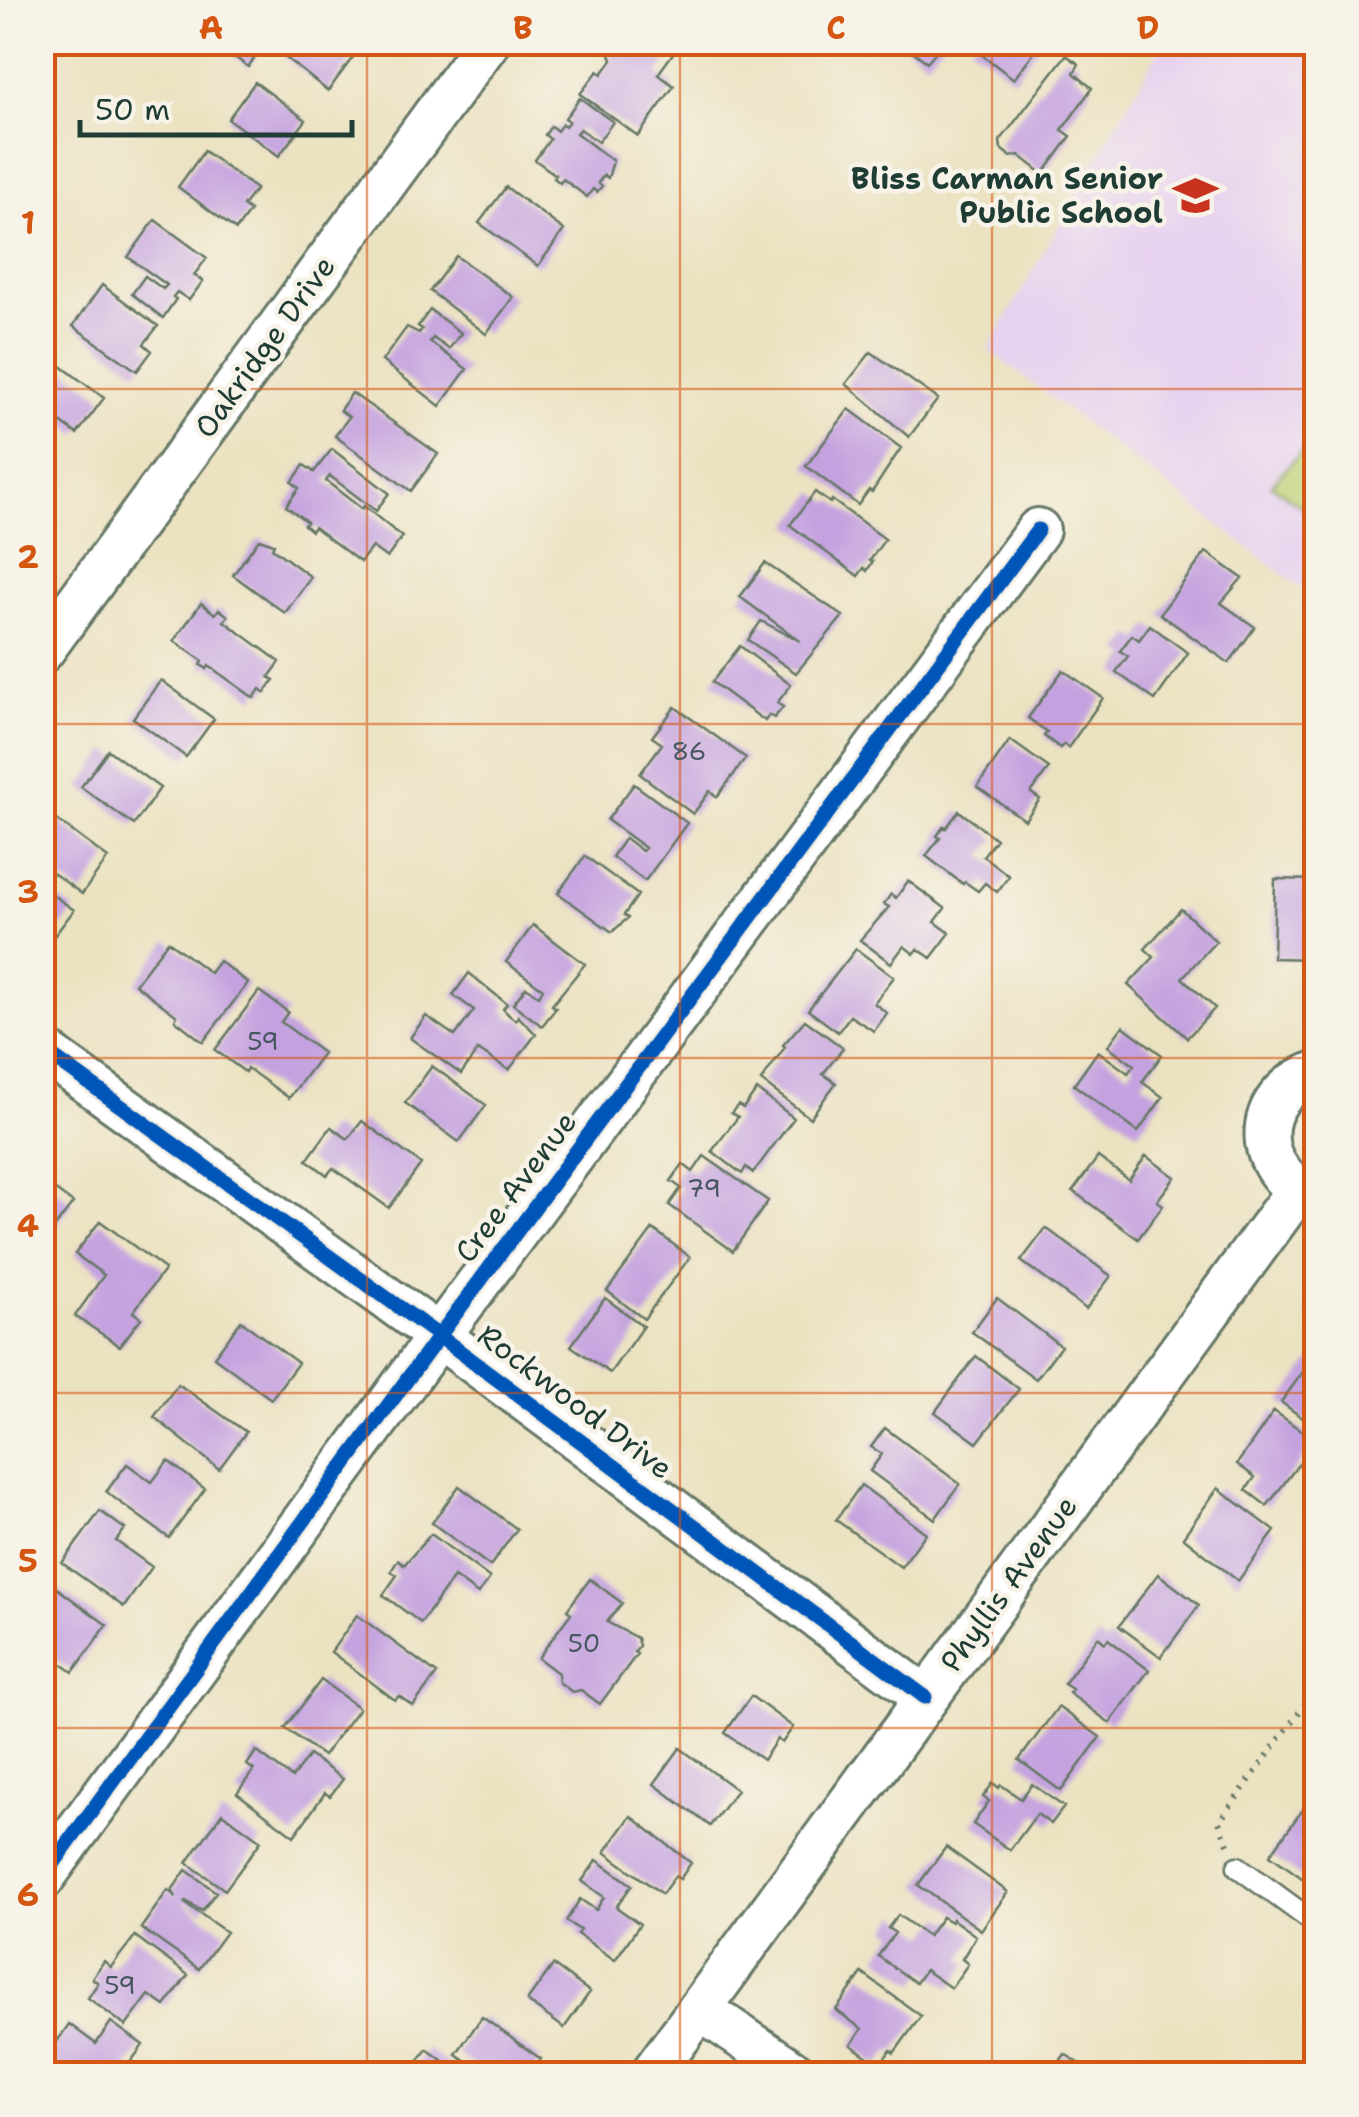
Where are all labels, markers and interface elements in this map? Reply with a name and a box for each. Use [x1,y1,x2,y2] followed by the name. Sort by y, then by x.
[199,6,223,49] text: A
[513,6,533,49] text: B
[826,6,846,49] text: C
[1137,6,1159,49] text: D
[80,75,352,137] scale bar
[95,89,170,130] text: 50 m
[851,158,1163,233] place label: Bliss Carman Senior Public School
[1172,172,1220,220] school or university icon: Bliss Carman Senior Public School
[21,201,35,244] text: 1
[185,247,345,446] street label: Oakridge Drive
[17,535,39,578] text: 2
[672,734,706,768] house number: 86
[17,870,39,913] text: 3
[247,1024,279,1058] house number: 59
[445,1103,586,1271] street label: Cree Avenue
[687,1171,721,1205] house number: 79
[17,1204,39,1247] text: 4
[469,1315,681,1489] street label: Rockwood Drive
[931,1487,1087,1680] street label: Phyllis Avenue
[18,1539,38,1582] text: 5
[568,1626,600,1660] house number: 50
[17,1873,39,1916] text: 6
[104,1968,136,2002] house number: 59

